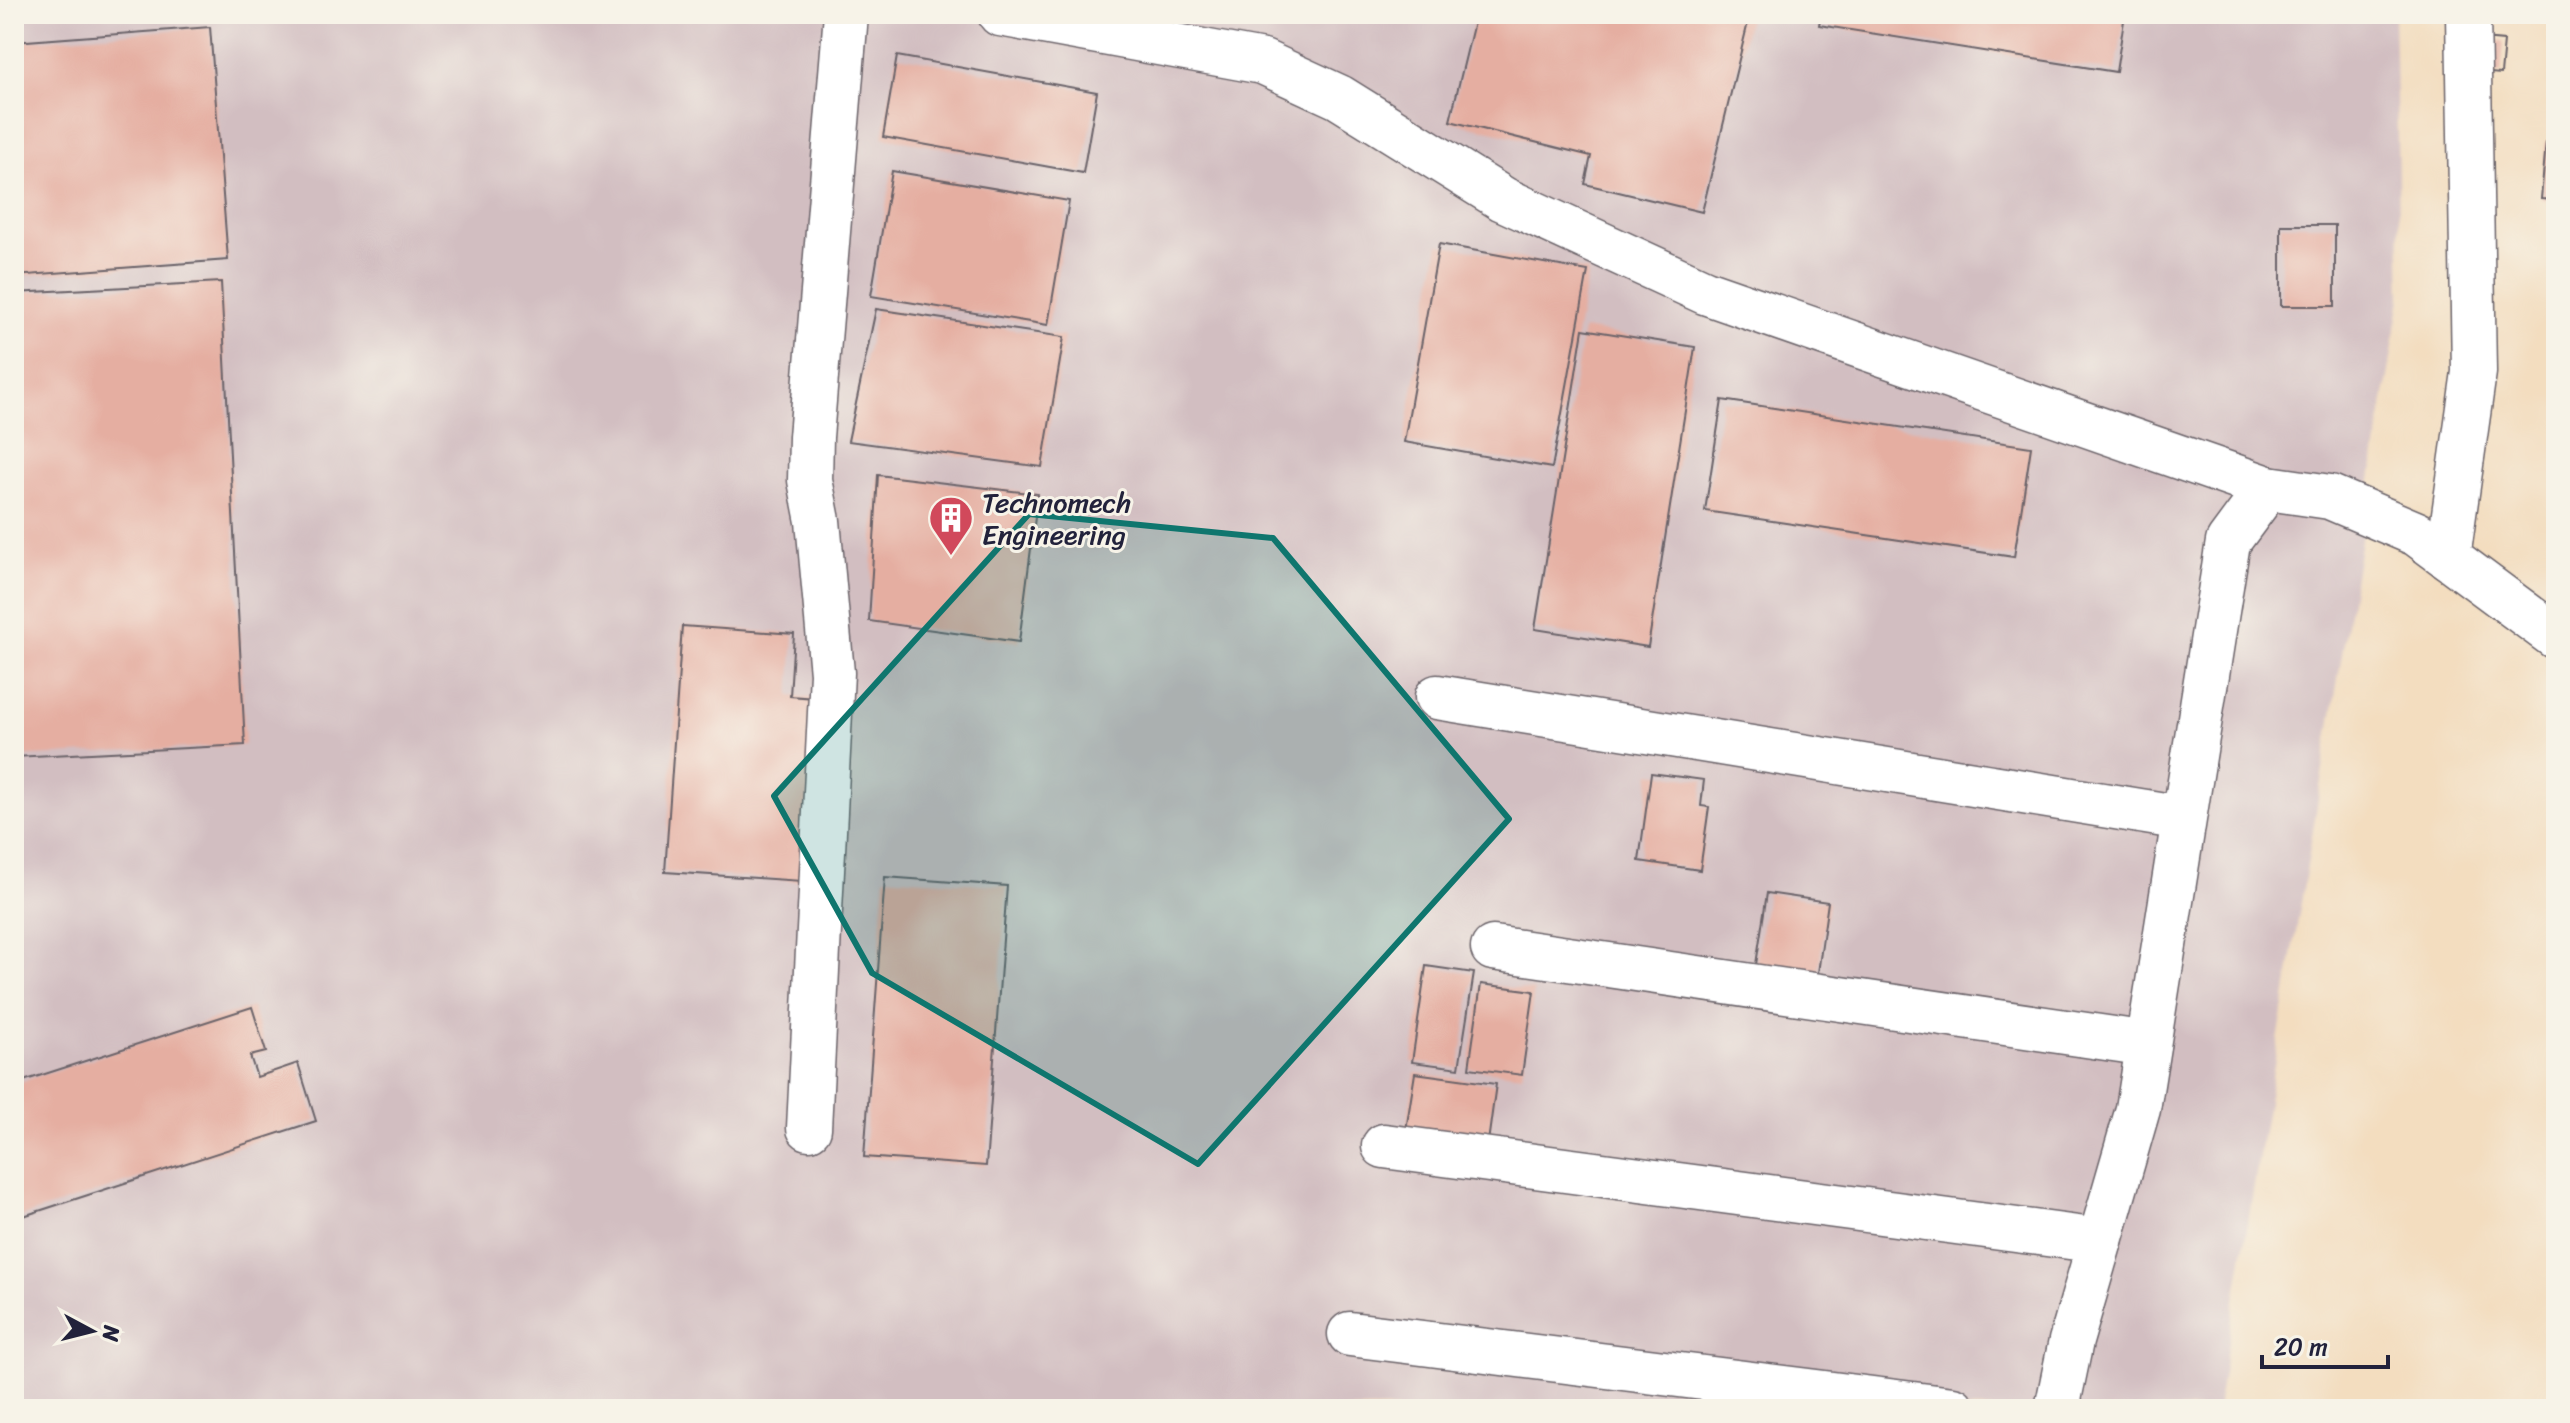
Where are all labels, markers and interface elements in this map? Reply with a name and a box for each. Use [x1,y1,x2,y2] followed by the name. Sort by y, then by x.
[982,478,1131,559] place label: Technomech Engineering
[927,494,975,557] building icon: Technomech Engineering
[52,1291,132,1371] north arrow
[2262,1319,2388,1369] scale bar
[91,1322,132,1344] text: N
[2274,1326,2328,1368] text: 20 m

